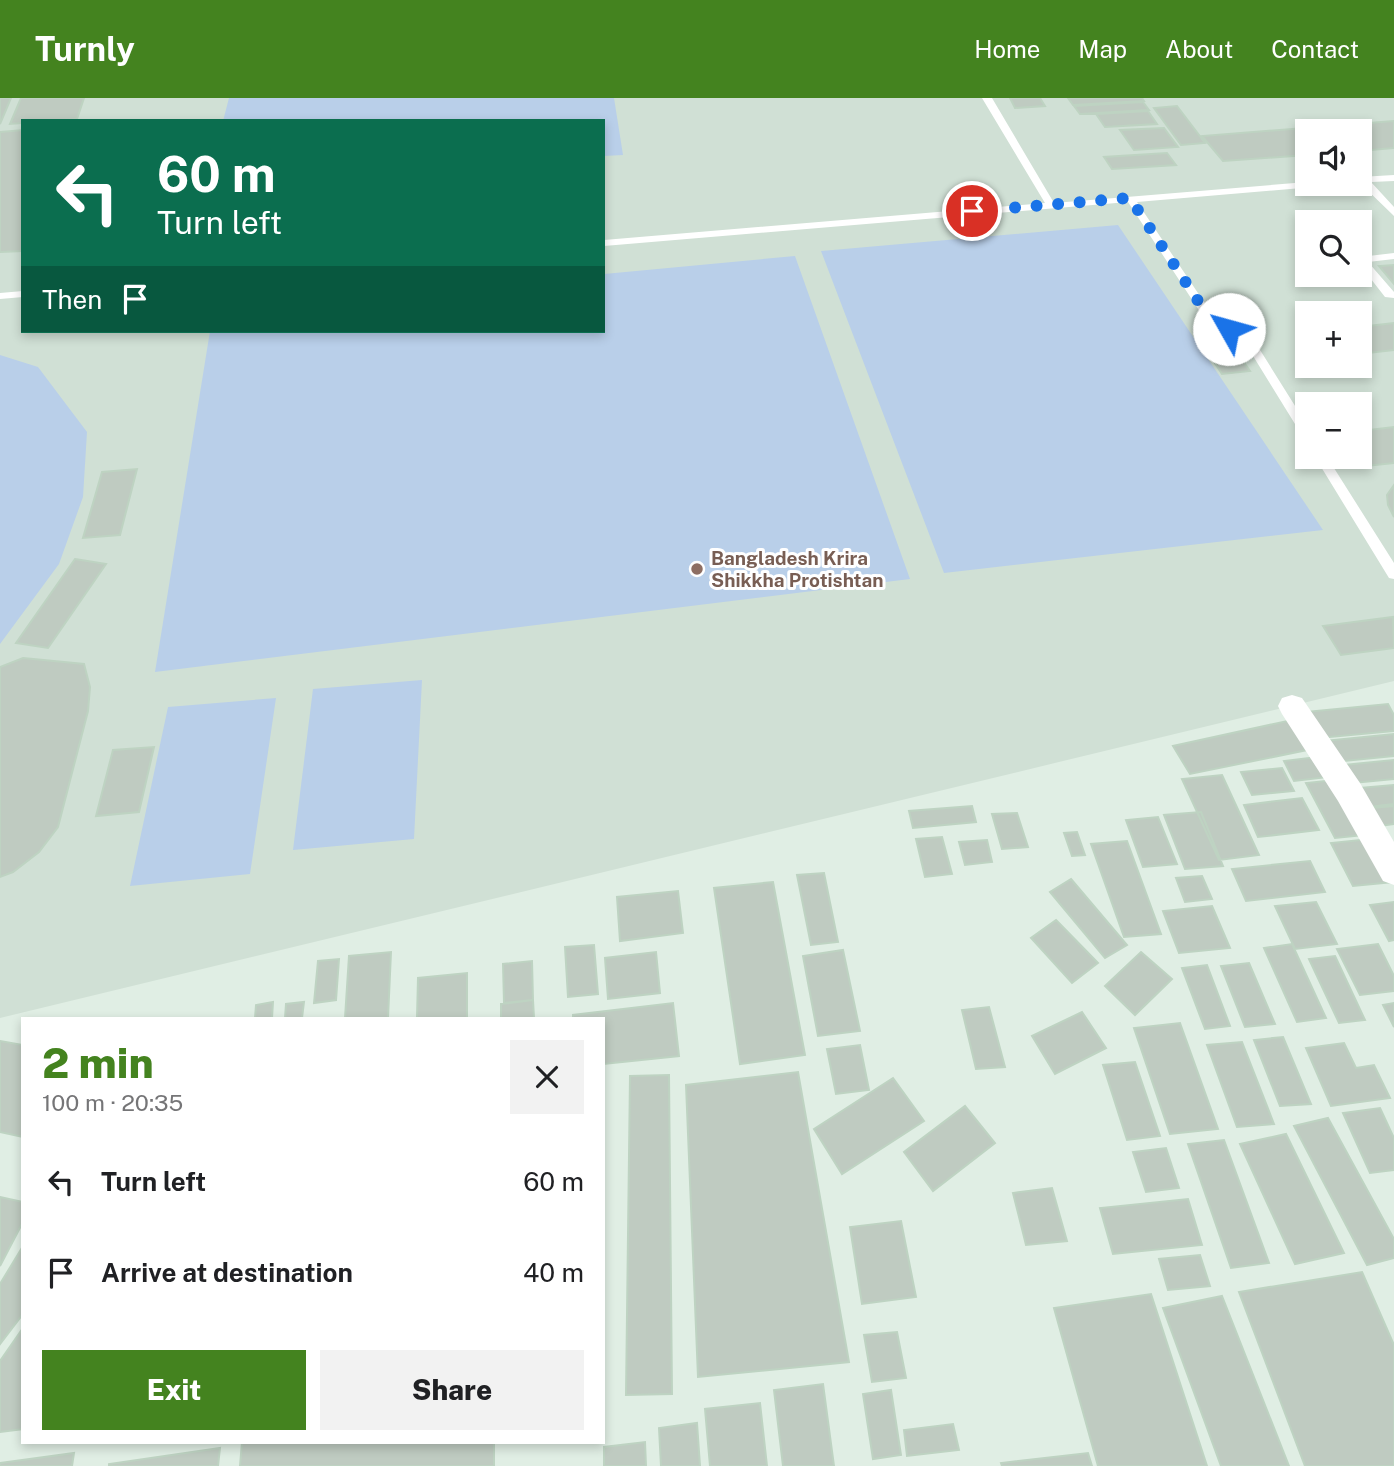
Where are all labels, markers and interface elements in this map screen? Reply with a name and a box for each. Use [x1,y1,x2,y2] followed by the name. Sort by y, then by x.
[35,30,135,68] text: Turnly
[974,35,1040,63] text: Home
[1078,35,1127,63] text: Map
[1165,35,1233,63] text: About
[1271,35,1359,63] text: Contact
[1295,119,1372,469] map controls
[1295,119,1372,196] button: sound
[157,145,276,203] text: 60 m
[42,147,133,238] icon: left
[942,181,1002,241] pin
[953,192,991,230] icon: arrive
[157,204,282,241] text: Turn left
[1295,210,1372,287] button: search
[116,280,154,318] icon: arrive
[42,284,102,315] text: Then
[1192,292,1266,366] position arrow
[1295,301,1372,378] button: +
[1295,392,1372,469] button: −
[711,547,883,591] place label: Bangladesh Krira Shikkha Protishtan
[689,561,705,577] marker: Bangladesh Krira Shikkha Protishtan
[42,1038,154,1087] text: 2 min
[510,1040,584,1114] button: close
[42,1089,183,1116] text: 100 m · 20:35
[42,1163,80,1201] icon: left
[101,1166,206,1197] text: Turn left
[523,1166,584,1197] text: 60 m
[42,1254,80,1292] icon: arrive
[101,1257,353,1288] text: Arrive at destination
[523,1257,584,1288] text: 40 m
[42,1350,306,1430] button: Exit
[320,1350,584,1430] button: Share

